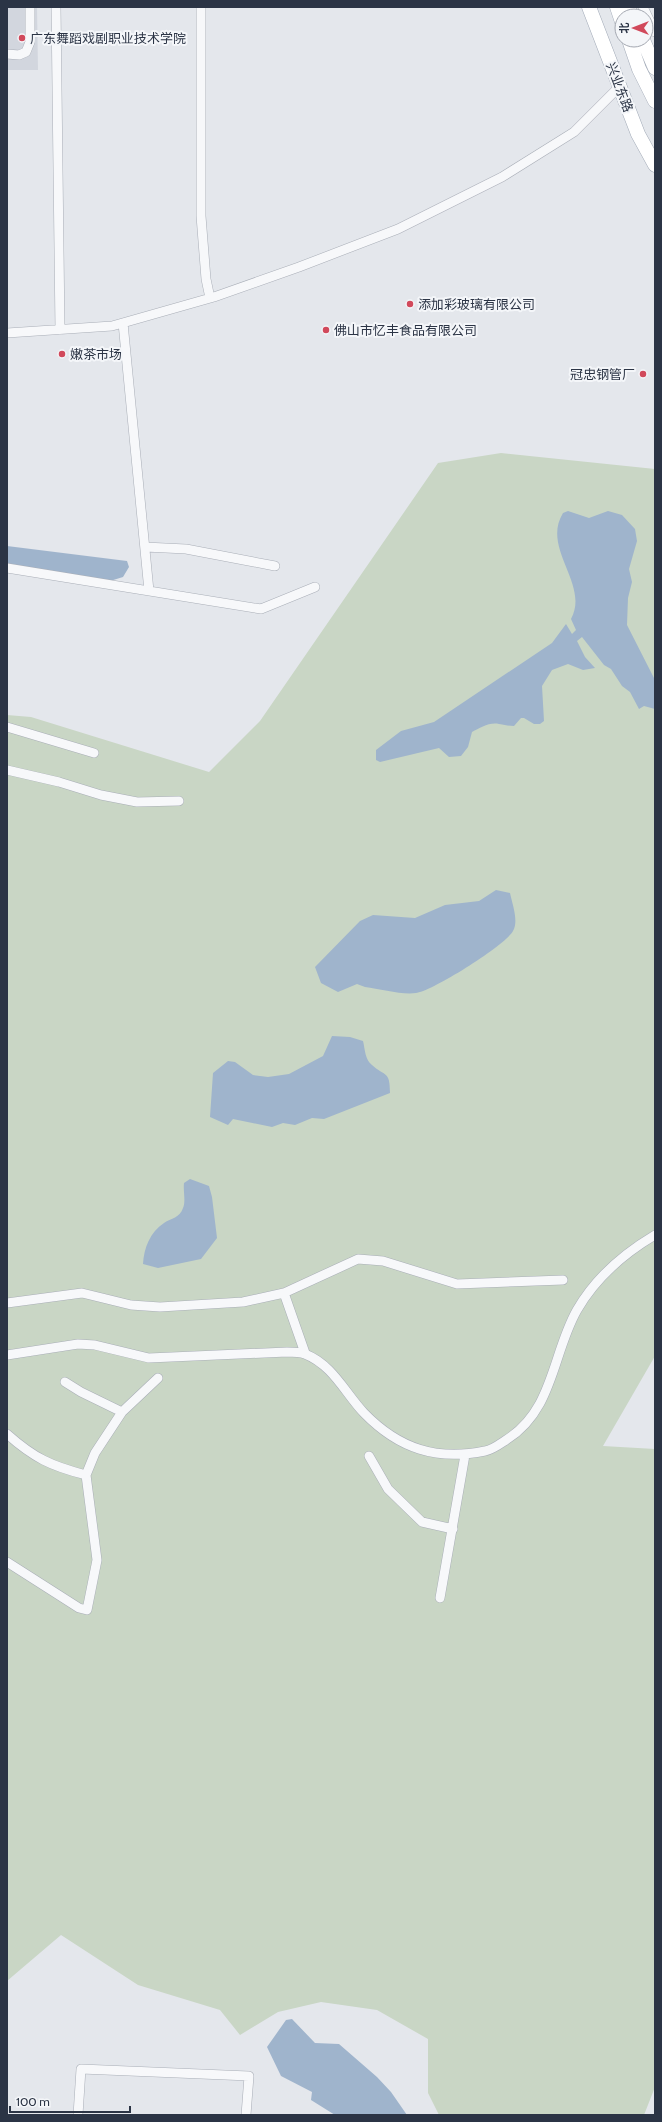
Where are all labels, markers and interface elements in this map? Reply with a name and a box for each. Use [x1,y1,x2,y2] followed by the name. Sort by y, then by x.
[614,8,654,48] north arrow
[617,23,631,34] text: 北
[30,30,186,46] place label: 广东舞蹈戏剧职业技术学院
[17,33,27,43] marker: 广东舞蹈戏剧职业技术学院
[603,60,637,114] street label: 兴业东路
[418,296,535,312] place label: 添加彩玻璃有限公司
[405,299,415,309] marker: 添加彩玻璃有限公司
[334,322,477,338] place label: 佛山市忆丰食品有限公司
[321,325,331,335] marker: 佛山市忆丰食品有限公司
[70,346,122,362] place label: 嫩茶市场
[57,349,67,359] marker: 嫩茶市场
[570,366,635,382] place label: 冠忠钢管厂
[638,369,648,379] marker: 冠忠钢管厂
[10,2088,130,2114] scale bar
[16,2094,50,2109] text: 100 m

